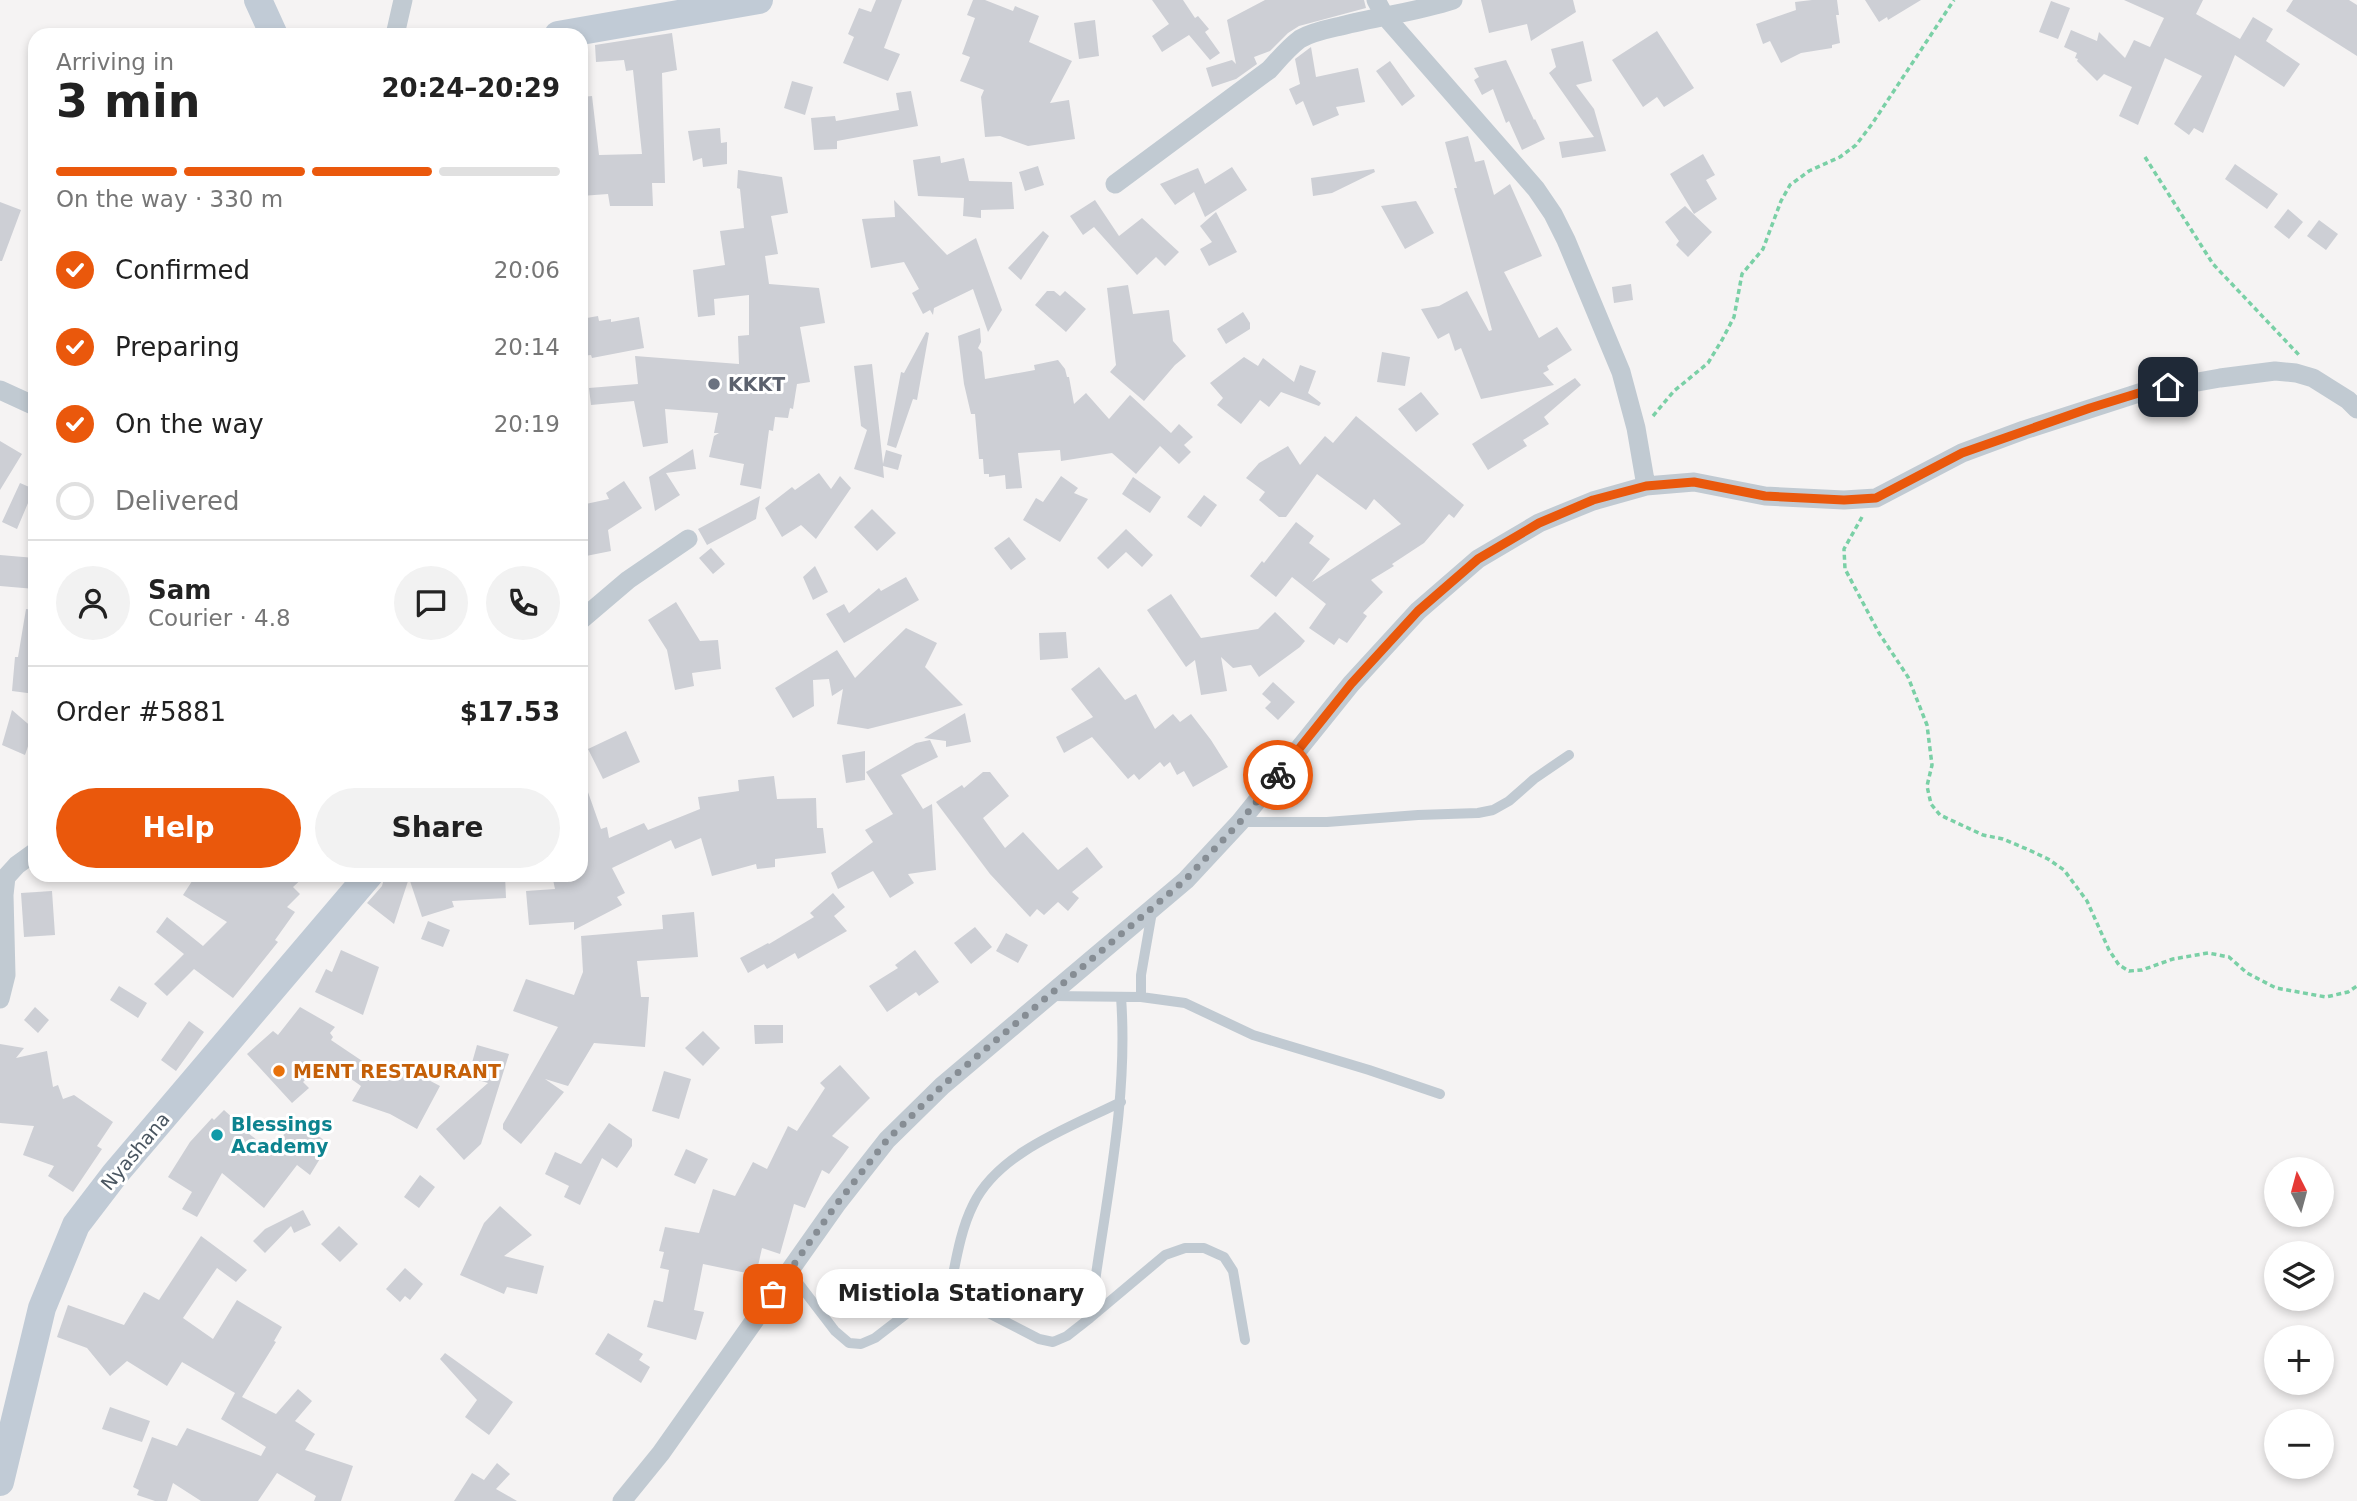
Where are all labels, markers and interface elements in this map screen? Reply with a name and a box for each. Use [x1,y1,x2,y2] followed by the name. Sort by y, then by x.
[56,49,174,75] text: Arriving in
[381,73,560,103] text: 20:24–20:29
[56,74,200,128] text: 3 min
[56,186,283,212] text: On the way · 330 m
[56,251,94,289] icon: check
[115,255,250,285] text: Confirmed
[494,257,560,283] text: 20:06
[56,328,94,366] icon: check
[115,332,240,362] text: Preparing
[494,334,560,360] text: 20:14
[2138,357,2198,417] pin
[2149,368,2187,406] icon: home
[728,373,785,395] place label: KKKT
[706,376,722,392] marker: KKKT
[56,405,94,443] icon: check
[115,409,264,439] text: On the way
[494,411,560,437] text: 20:19
[115,486,239,516] text: Delivered
[56,566,130,640] button: person
[394,566,468,640] button: chat
[486,566,560,640] button: phone
[148,575,211,605] text: Sam
[148,605,291,631] text: Courier · 4.8
[56,697,226,727] text: Order #5881
[460,697,560,727] text: $17.53
[1243,740,1313,810] courier
[1259,756,1297,794] icon: bike
[56,788,301,868] button: Help
[315,788,560,868] button: Share
[293,1060,501,1082] place label: MENT RESTAURANT
[271,1063,287,1079] marker: MENT RESTAURANT
[96,1108,174,1194] street label: Nyashana
[231,1113,332,1157] place label: Blessings Academy
[209,1127,225,1143] marker: Blessings Academy
[2264,1157,2334,1227] north arrow
[2264,1157,2334,1479] map controls
[2264,1241,2334,1311] button: layers
[743,1264,803,1324] pin
[815,1270,1106,1318] callout: Mistiola Stationary
[754,1275,792,1313] icon: bag
[838,1280,1084,1306] text: Mistiola Stationary
[2264,1325,2334,1395] button: +
[2264,1409,2334,1479] button: −

